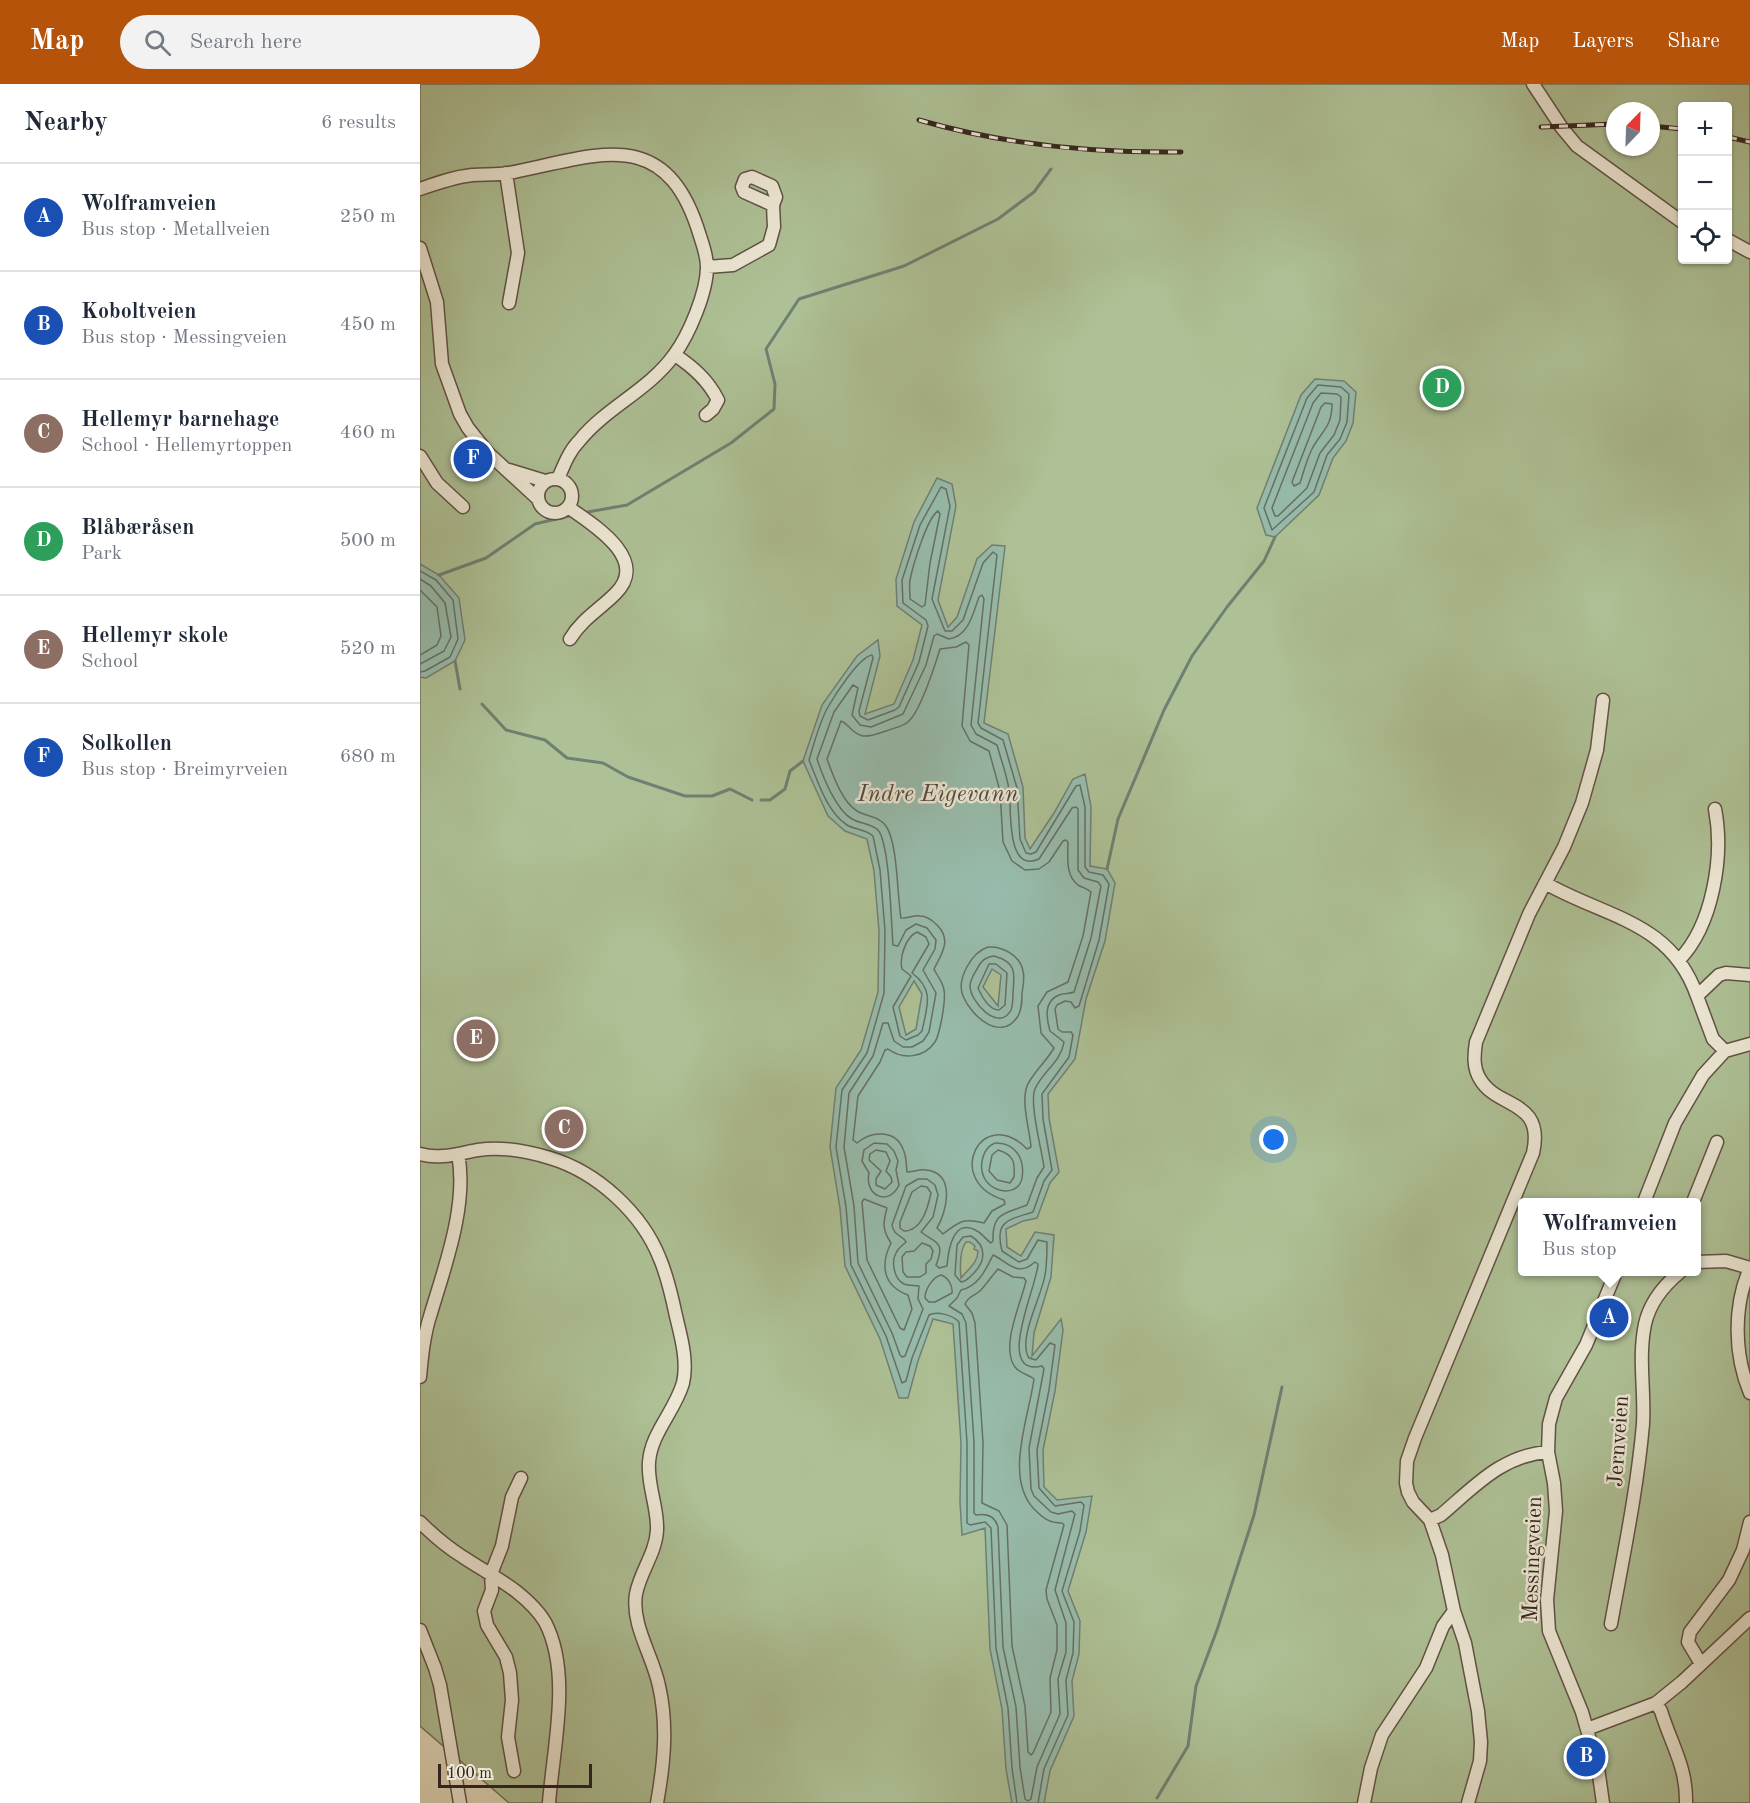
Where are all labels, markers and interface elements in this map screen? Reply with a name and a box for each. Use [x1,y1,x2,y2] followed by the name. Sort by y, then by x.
[120,15,540,69] search box
[141,26,174,59] icon: search
[30,28,84,56] text: Map
[189,31,302,53] text: Search here
[1500,31,1539,52] text: Map
[1572,31,1634,52] text: Layers
[1667,31,1720,52] text: Share
[1606,102,1660,156] north arrow
[1678,102,1732,264] map controls
[1678,102,1732,156] button: +
[24,110,108,136] text: Nearby
[321,113,396,133] text: 6 results
[1678,156,1732,210] button: −
[81,193,216,215] text: Wolframveien
[36,207,51,227] text: A
[340,207,396,227] text: 250 m
[1678,210,1732,264] button: locate
[81,220,270,240] text: Bus stop · Metallveien
[81,301,196,323] text: Koboltveien
[36,315,51,335] text: B
[340,315,396,335] text: 450 m
[81,328,287,348] text: Bus stop · Messingveien
[1422,366,1462,410] pin: D
[81,409,279,431] text: Hellemyr barnehage
[37,423,50,443] text: C
[340,423,396,443] text: 460 m
[81,436,292,456] text: School · Hellemyrtoppen
[454,436,492,482] pin: F
[81,517,194,539] text: Blåbæråsen
[36,531,51,551] text: D
[340,531,396,551] text: 500 m
[81,544,122,564] text: Park
[81,625,228,647] text: Hellemyr skole
[37,639,50,659] text: E
[340,639,396,659] text: 520 m
[81,652,138,672] text: School
[81,733,172,755] text: Solkollen
[37,747,50,767] text: F
[340,747,396,767] text: 680 m
[81,760,288,780] text: Bus stop · Breimyrveien
[857,783,1019,807] water label: Indre Eigevann
[456,1016,496,1062] pin: E
[544,1106,584,1152] pin: C
[1259,1125,1288,1154] your location
[1518,1198,1701,1276] popup
[1542,1213,1677,1235] text: Wolframveien
[1542,1240,1617,1260] text: Bus stop
[1590,1296,1628,1340] pin: A
[1605,1395,1633,1488] street label: Jernveien
[1520,1496,1546,1622] street label: Messingveien
[1566,1734,1606,1780] pin: B
[438,1761,592,1788] scale bar
[447,1766,492,1782] text: 100 m

